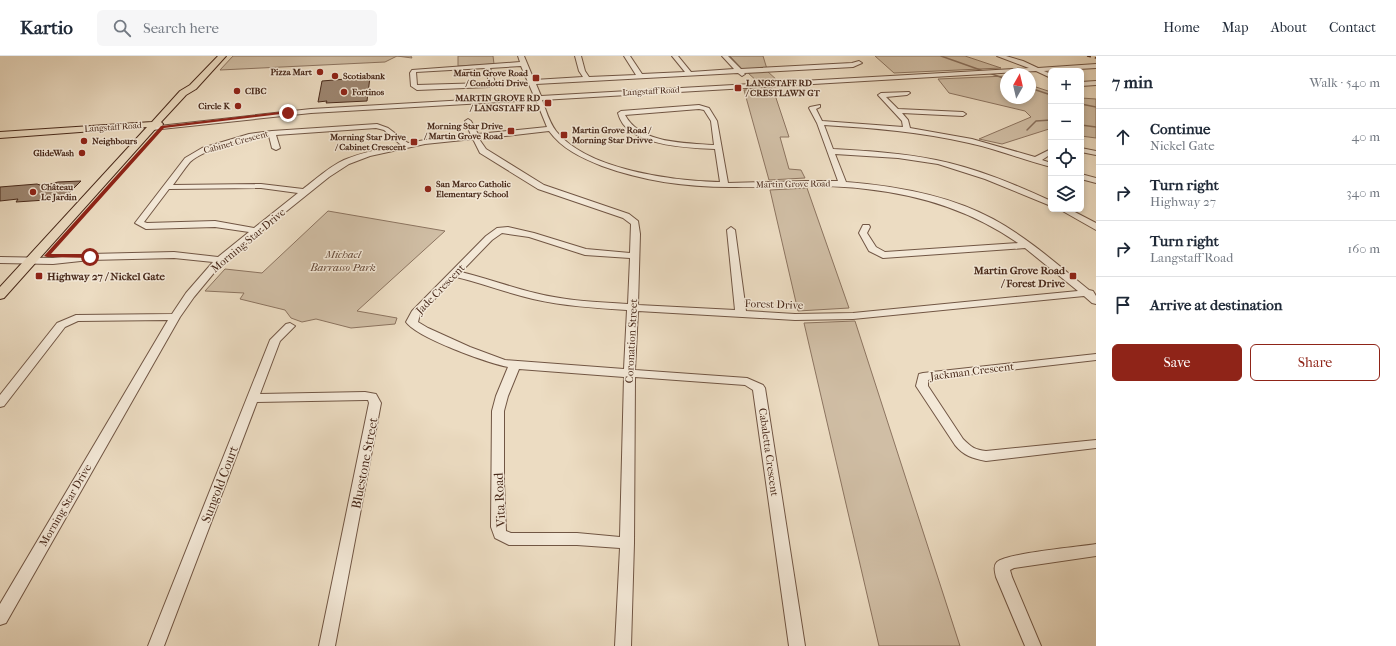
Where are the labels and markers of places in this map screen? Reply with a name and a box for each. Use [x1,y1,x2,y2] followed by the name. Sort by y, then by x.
[270,67,313,77] place label: Pizza Mart
[315,67,325,77] marker: Pizza Mart
[452,68,529,88] place label: Martin Grove Road / Condotti Drive
[330,71,340,81] marker: Scotiabank
[343,71,385,81] place label: Scotiabank
[531,73,541,83] marker: Martin Grove Road / Condotti Drive
[745,78,821,98] place label: LANGSTAFF RD / CRESTLAWN GT
[733,83,743,93] marker: LANGSTAFF RD / CRESTLAWN GT
[232,86,242,96] marker: CIBC
[245,86,267,96] place label: CIBC
[339,87,349,97] marker: Fortinos
[351,87,385,97] place label: Fortinos
[454,93,540,113] place label: MARTIN GROVE RD / LANGSTAFF RD
[543,98,553,108] marker: MARTIN GROVE RD / LANGSTAFF RD
[198,101,231,111] place label: Circle K
[233,101,243,111] marker: Circle K
[423,121,504,141] place label: Morning Star Drive / Martin Grove Road
[571,125,653,146] place label: Martin Grove Road / Morning Star Drivve
[506,126,516,136] marker: Morning Star Drive / Martin Grove Road
[559,130,569,140] marker: Martin Grove Road / Morning Star Drivve
[329,132,407,152] place label: Morning Star Drive / Cabinet Crescent
[79,136,89,146] marker: Neighbours
[92,136,138,147] place label: Neighbours
[409,137,419,147] marker: Morning Star Drive / Cabinet Crescent
[33,148,75,158] place label: GlideWash
[77,148,87,158] marker: GlideWash
[436,179,511,200] place label: San Marco Catholic Elementary School
[41,182,77,203] place label: Château Le Jardin
[423,184,433,194] marker: San Marco Catholic Elementary School
[28,187,38,197] marker: Château Le Jardin
[973,264,1066,290] place label: Martin Grove Road / Forest Drive
[47,270,166,283] place label: Highway 27 / Nickel Gate
[34,271,44,281] marker: Highway 27 / Nickel Gate
[1068,271,1078,281] marker: Martin Grove Road / Forest Drive

